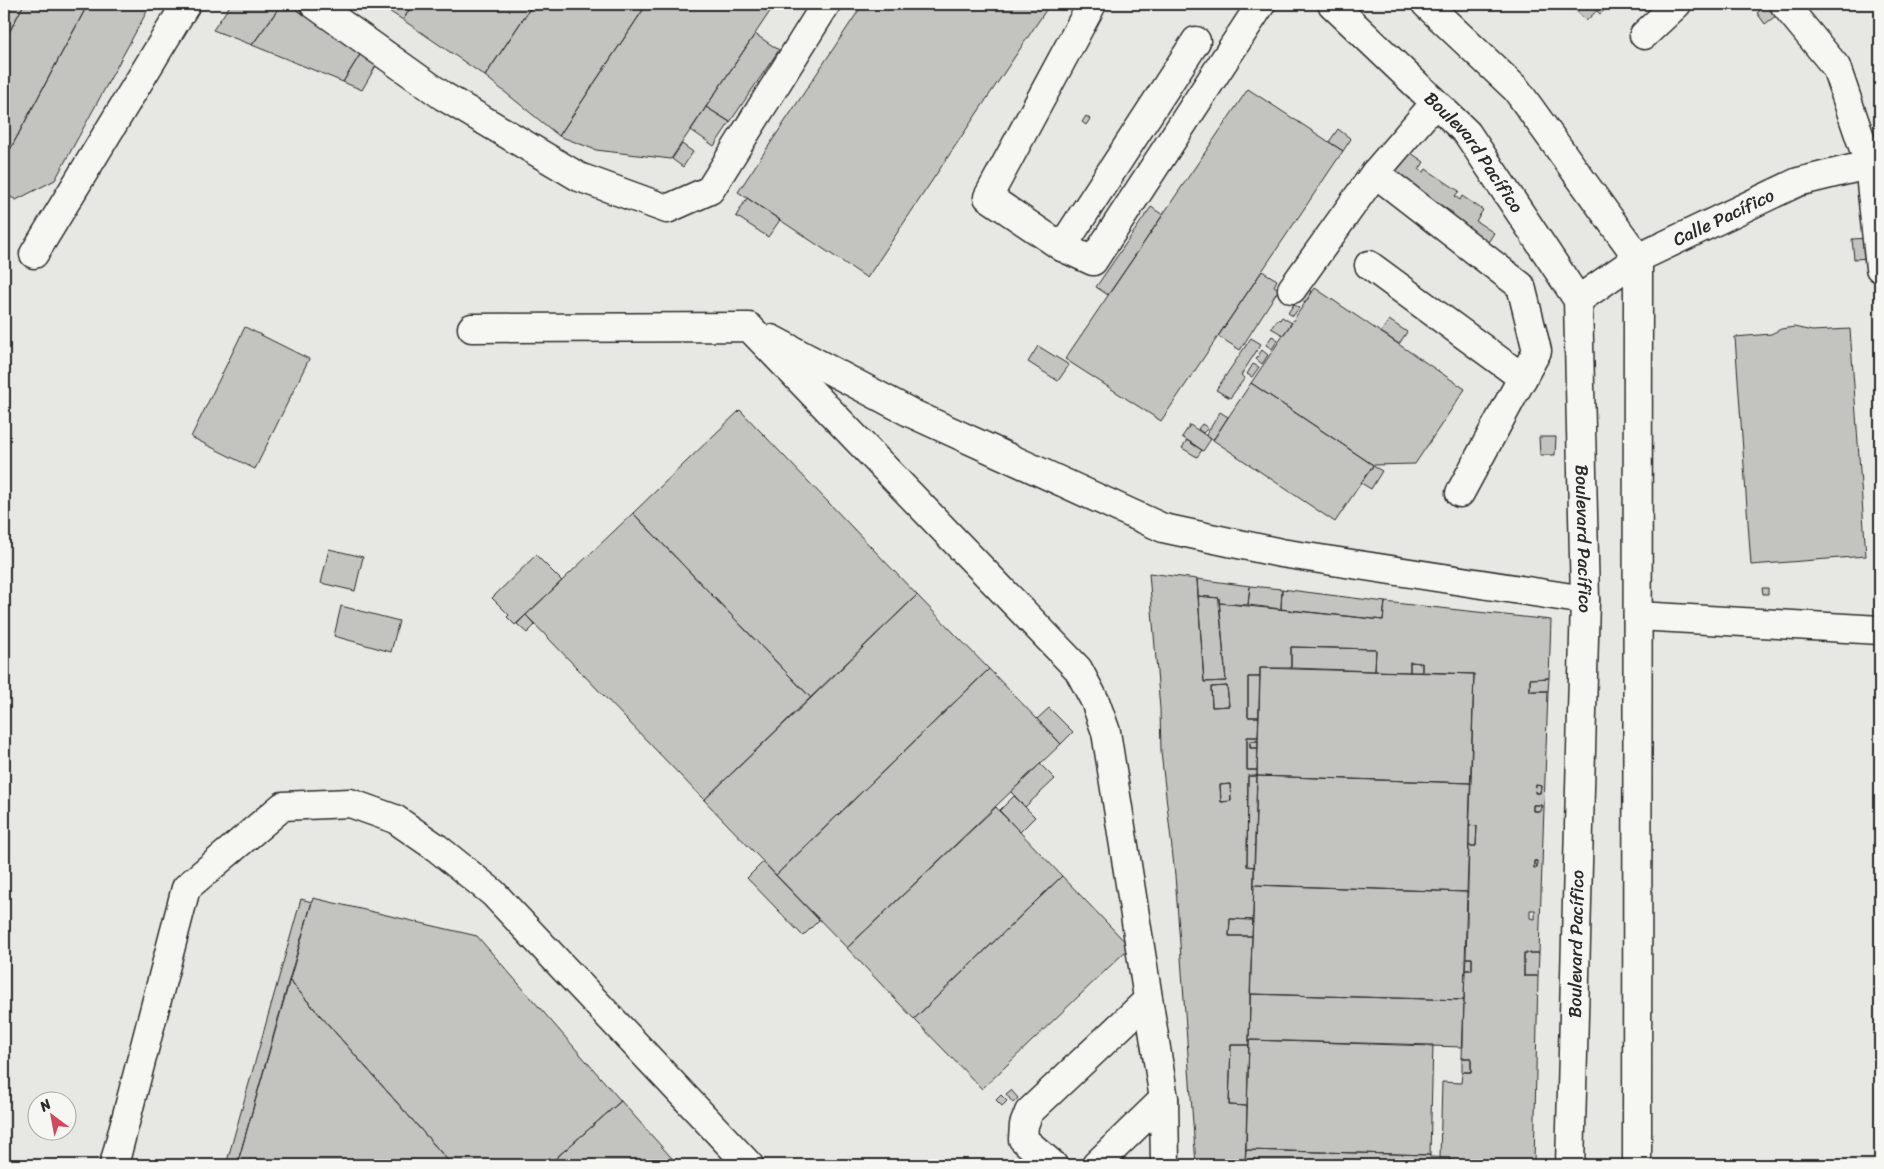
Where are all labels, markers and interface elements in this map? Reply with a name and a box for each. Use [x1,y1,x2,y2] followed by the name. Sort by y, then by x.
[1416,84,1532,220] street label: Boulevard Pacífico
[1667,179,1780,255] street label: Calle Pacífico
[1566,464,1601,613] street label: Boulevard Pacífico
[1559,870,1593,1018] street label: Boulevard Pacífico
[28,1092,78,1142] north arrow
[34,1092,56,1119] text: N

